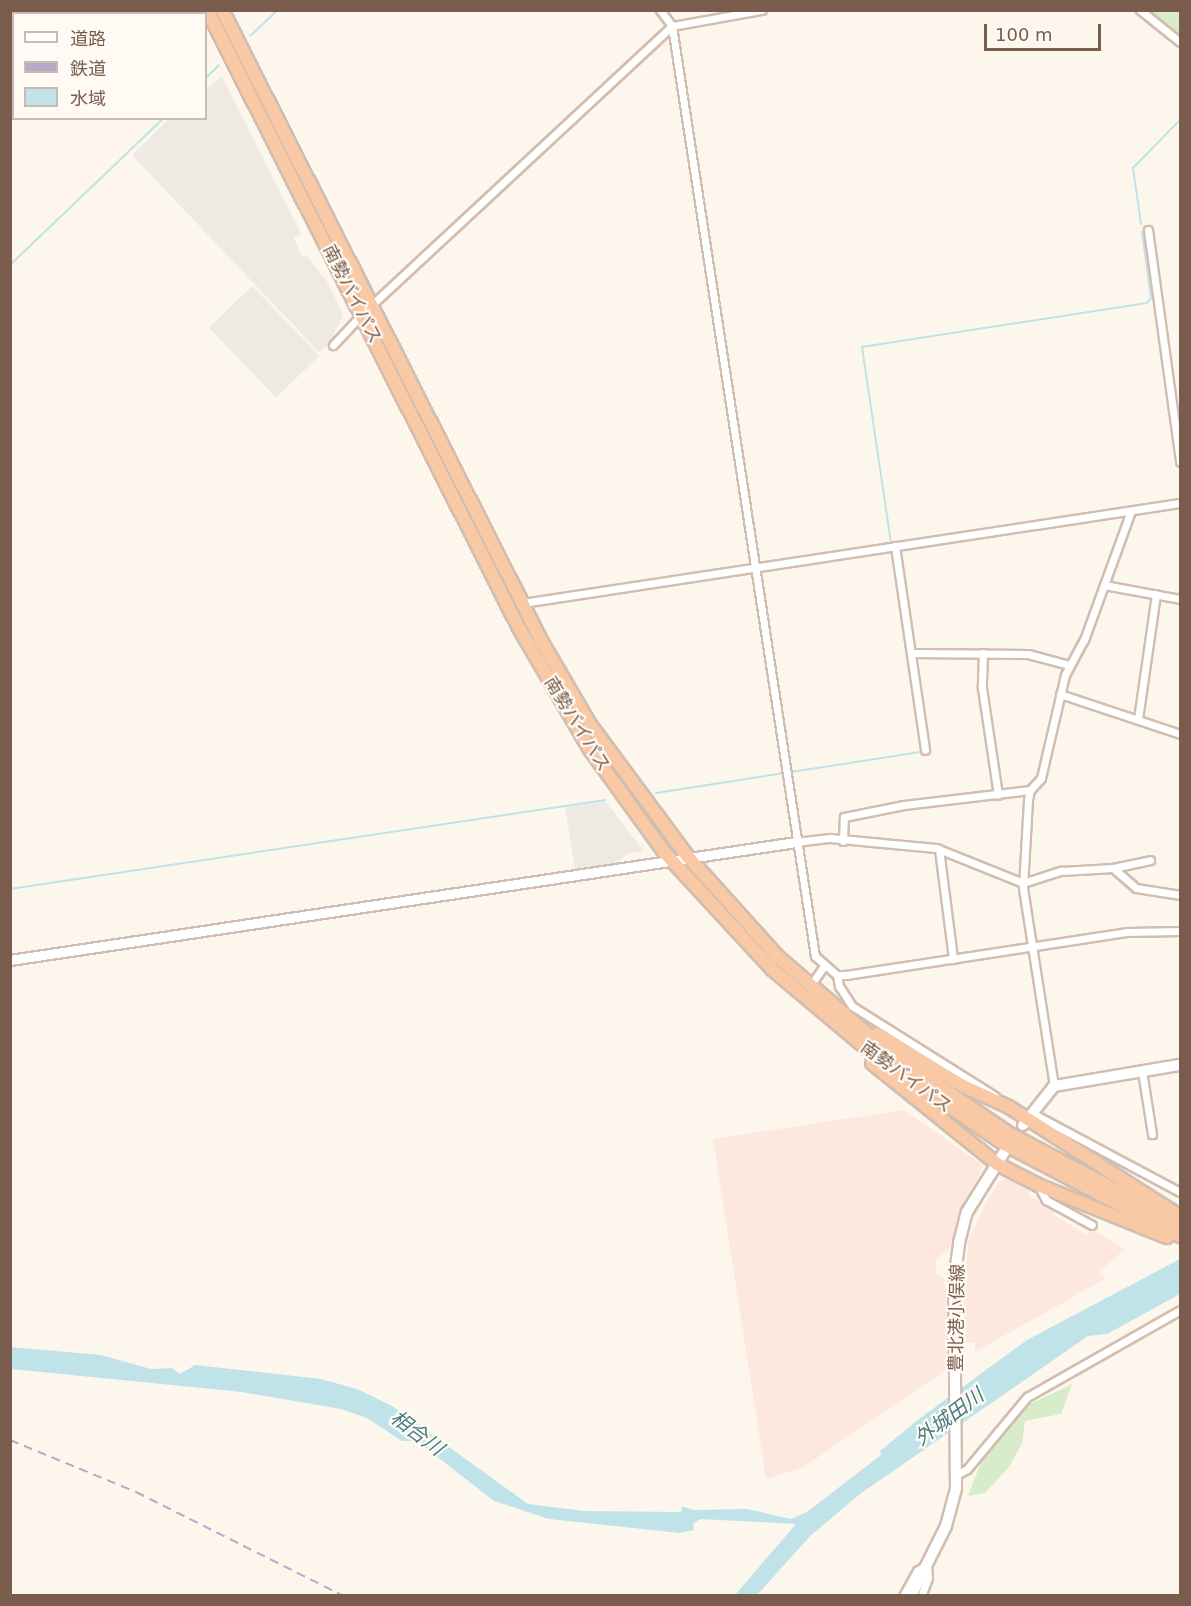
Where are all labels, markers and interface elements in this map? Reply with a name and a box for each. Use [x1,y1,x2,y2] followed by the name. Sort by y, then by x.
[12,12,207,120] legend
[987,12,1104,50] scale bar
[995,24,1053,45] text: 100 m
[70,28,106,49] text: 道路
[70,58,106,79] text: 鉄道
[70,88,106,109] text: 水域
[318,241,386,347] street label: 南勢バイパス
[539,672,615,776] street label: 南勢バイパス
[856,1037,956,1117] street label: 南勢バイパス
[945,1264,969,1372] street label: 豊北港小俣線
[910,1383,988,1451] water label: 外城田川
[386,1405,448,1461] water label: 相合川

